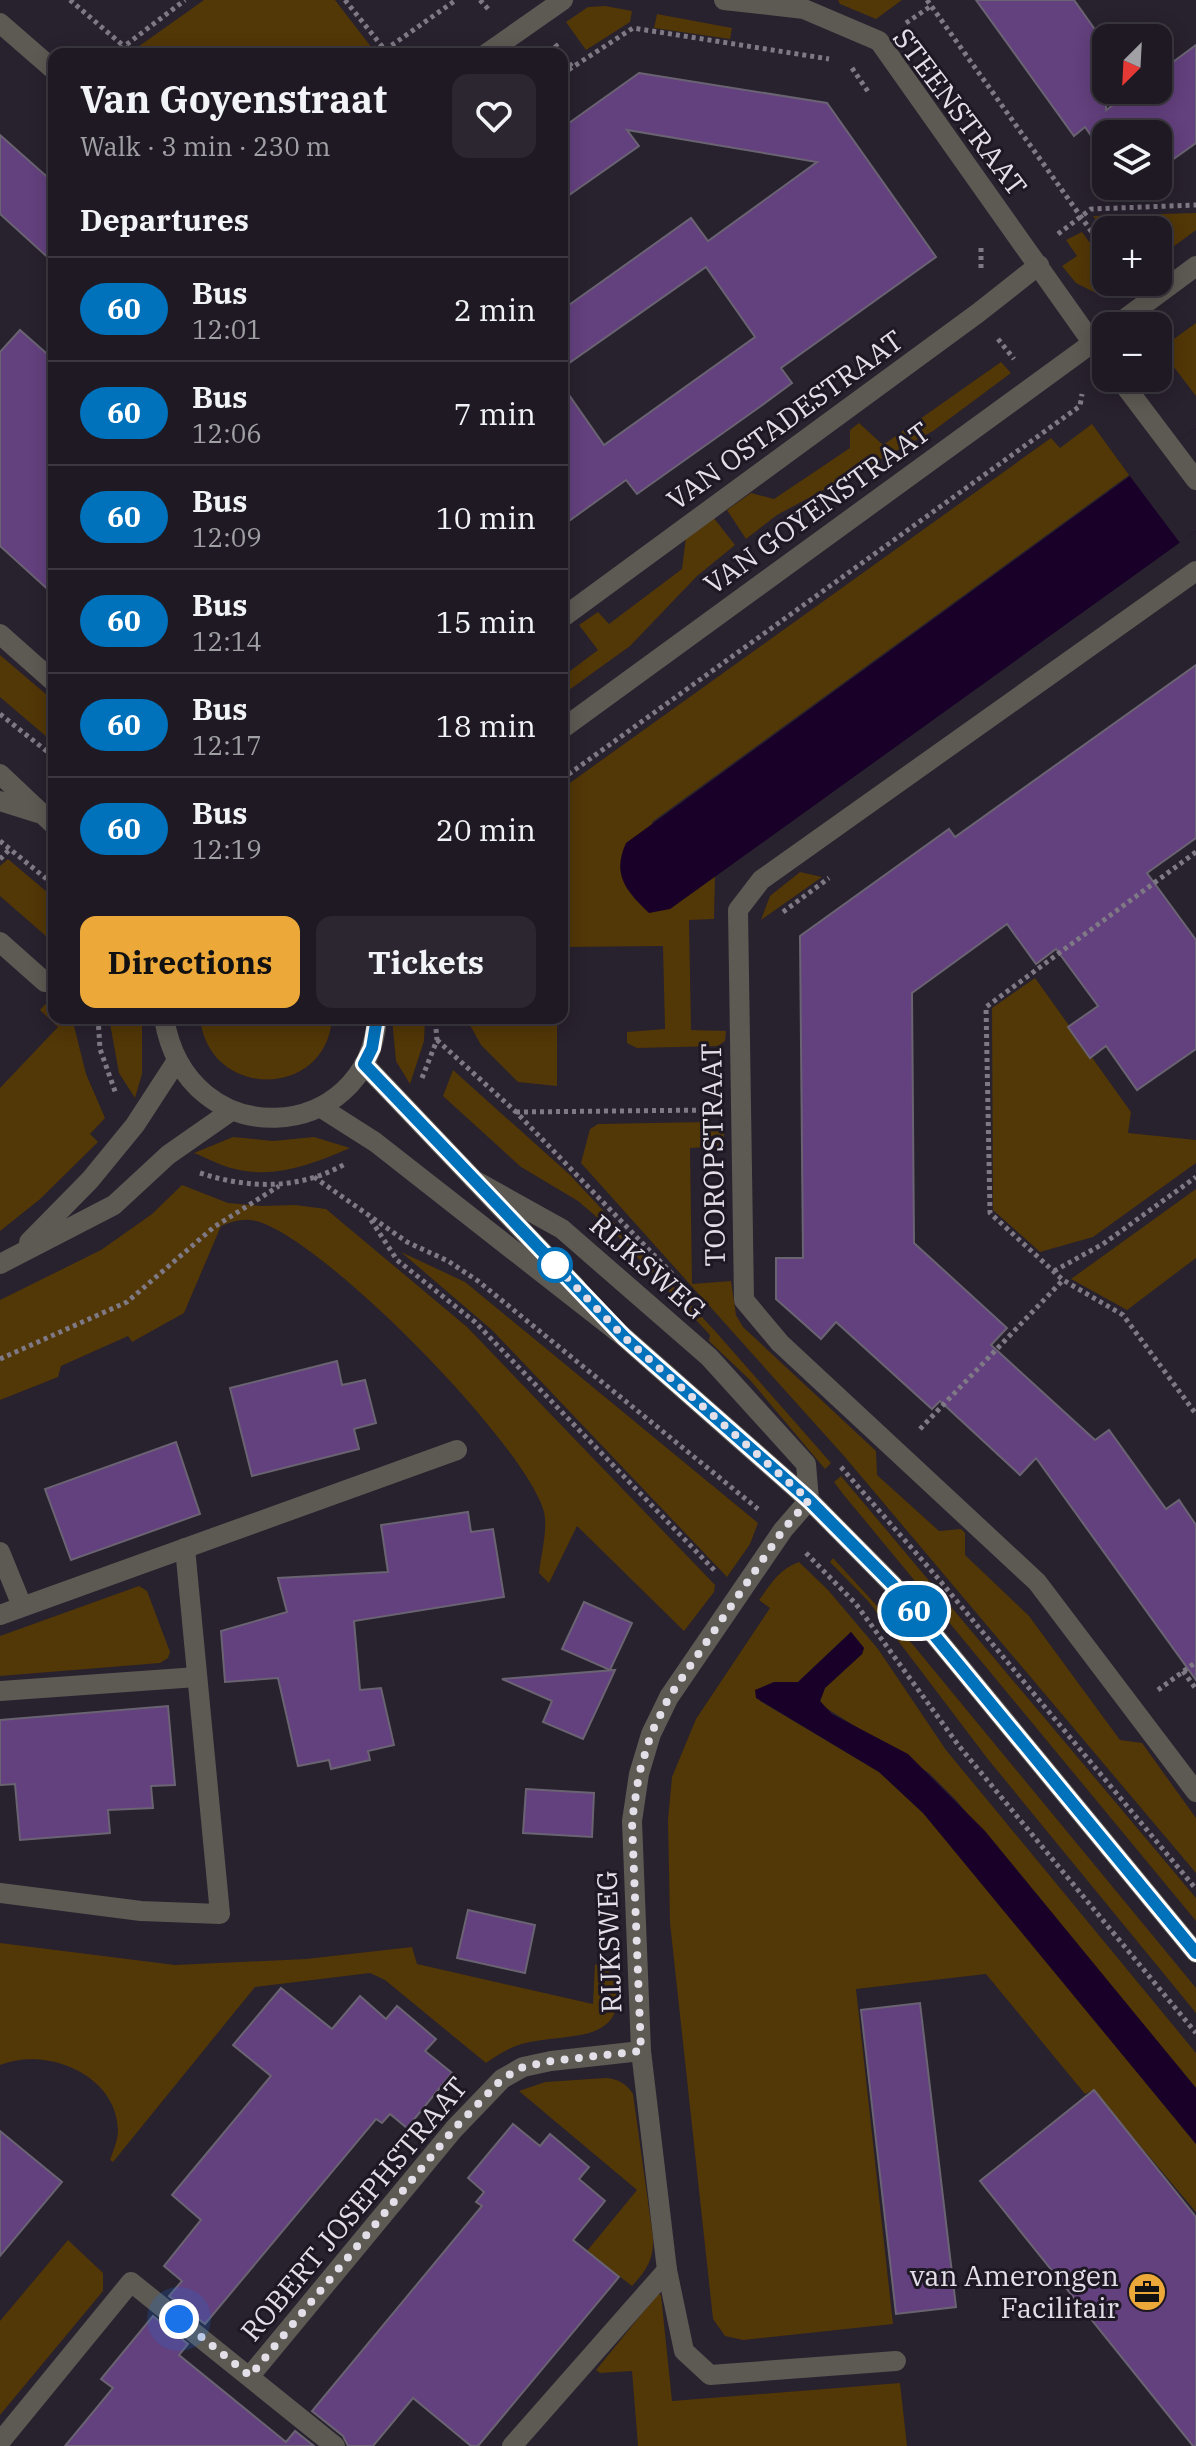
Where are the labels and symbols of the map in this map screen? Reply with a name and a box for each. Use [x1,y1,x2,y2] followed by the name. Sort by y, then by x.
[885,20,1036,203] street label: STEENSTRAAT
[1092,24,1172,104] north arrow
[659,321,910,518] street label: VAN OSTADESTRAAT
[696,413,937,602] street label: VAN GOYENSTRAAT
[692,1043,733,1267] street label: TOOROPSTRAAT
[582,1206,714,1327] street label: RIJKSWEG
[538,1248,572,1282] unlabelled marker
[878,1585,950,1637] line badge: 60
[588,1870,629,2014] street label: RIJKSWEG
[232,2069,475,2348] street label: ROBERT JOSEPHSTRAAT
[910,2257,1120,2326] place label: van Amerongen Facilitair
[1126,2271,1168,2313] office icon: van Amerongen Facilitair
[159,2299,199,2339] your location

